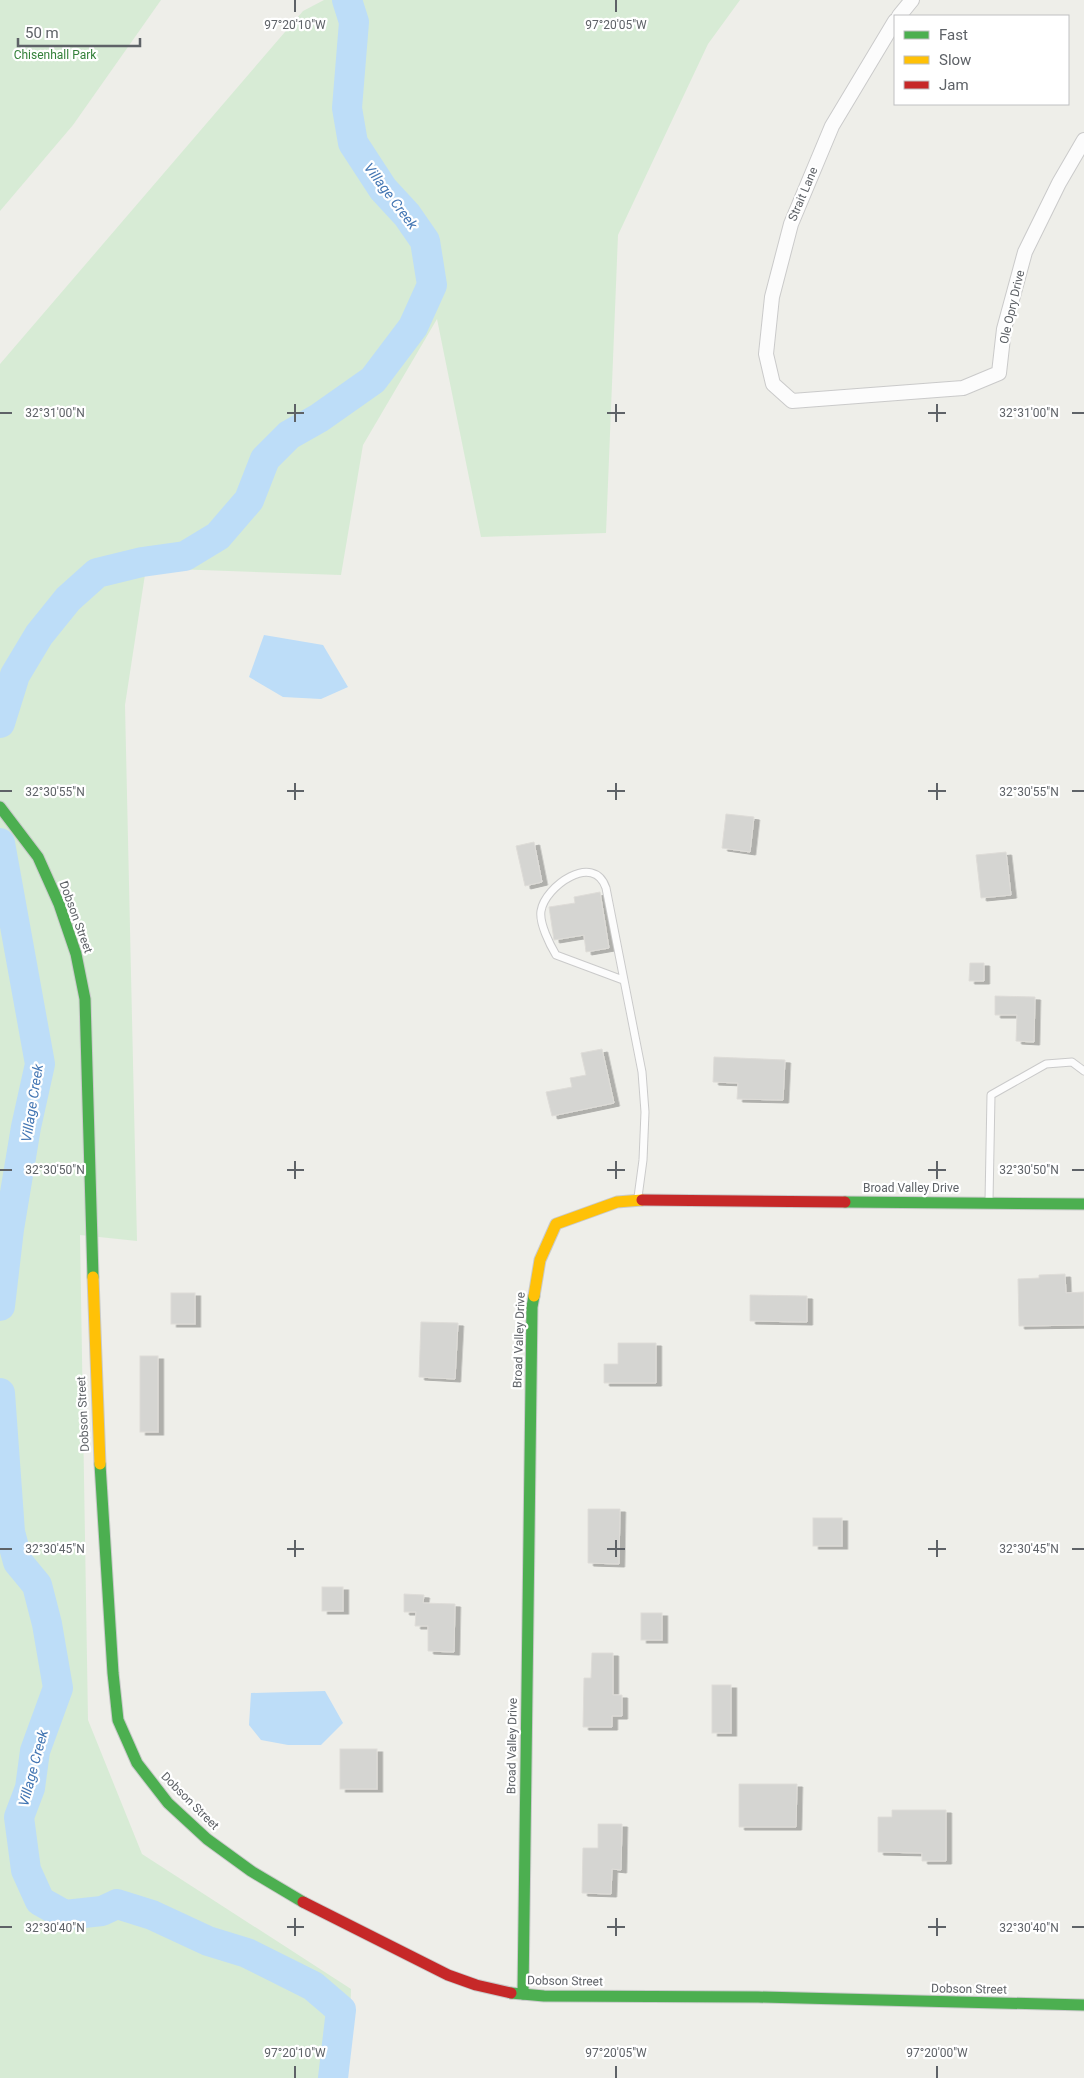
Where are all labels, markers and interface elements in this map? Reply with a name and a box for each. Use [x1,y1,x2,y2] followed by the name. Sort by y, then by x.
[18,15,140,47] scale bar
[894,15,1069,105] legend
[264,18,326,32] text: 97°20'10"W
[585,18,647,32] text: 97°20'05"W
[25,24,59,42] text: 50 m
[939,26,968,44] text: Fast
[14,48,97,62] park label: Chisenhall Park
[939,51,971,69] text: Slow
[939,76,969,94] text: Jam
[361,160,422,233] water label: Village Creek
[785,165,821,223] street label: Strait Lane
[997,269,1027,345] street label: Ole Opry Drive
[25,406,85,420] text: 32°31'00"N
[999,406,1059,420] text: 32°31'00"N
[25,785,85,799] text: 32°30'55"N
[999,785,1059,799] text: 32°30'55"N
[56,879,96,955] street label: Dobson Street
[18,1062,46,1143] water label: Village Creek
[25,1163,85,1177] text: 32°30'50"N
[999,1163,1059,1177] text: 32°30'50"N
[863,1181,959,1195] street label: Broad Valley Drive
[510,1292,528,1388] street label: Broad Valley Drive
[74,1376,92,1452] street label: Dobson Street
[25,1542,85,1556] text: 32°30'45"N
[999,1542,1059,1556] text: 32°30'45"N
[504,1698,520,1794] street label: Broad Valley Drive
[15,1727,51,1808] water label: Village Creek
[158,1769,222,1833] street label: Dobson Street
[25,1921,85,1935] text: 32°30'40"N
[999,1921,1059,1935] text: 32°30'40"N
[527,1973,603,1989] street label: Dobson Street
[931,1981,1007,1997] street label: Dobson Street
[264,2046,326,2060] text: 97°20'10"W
[585,2046,647,2060] text: 97°20'05"W
[906,2046,968,2060] text: 97°20'00"W

